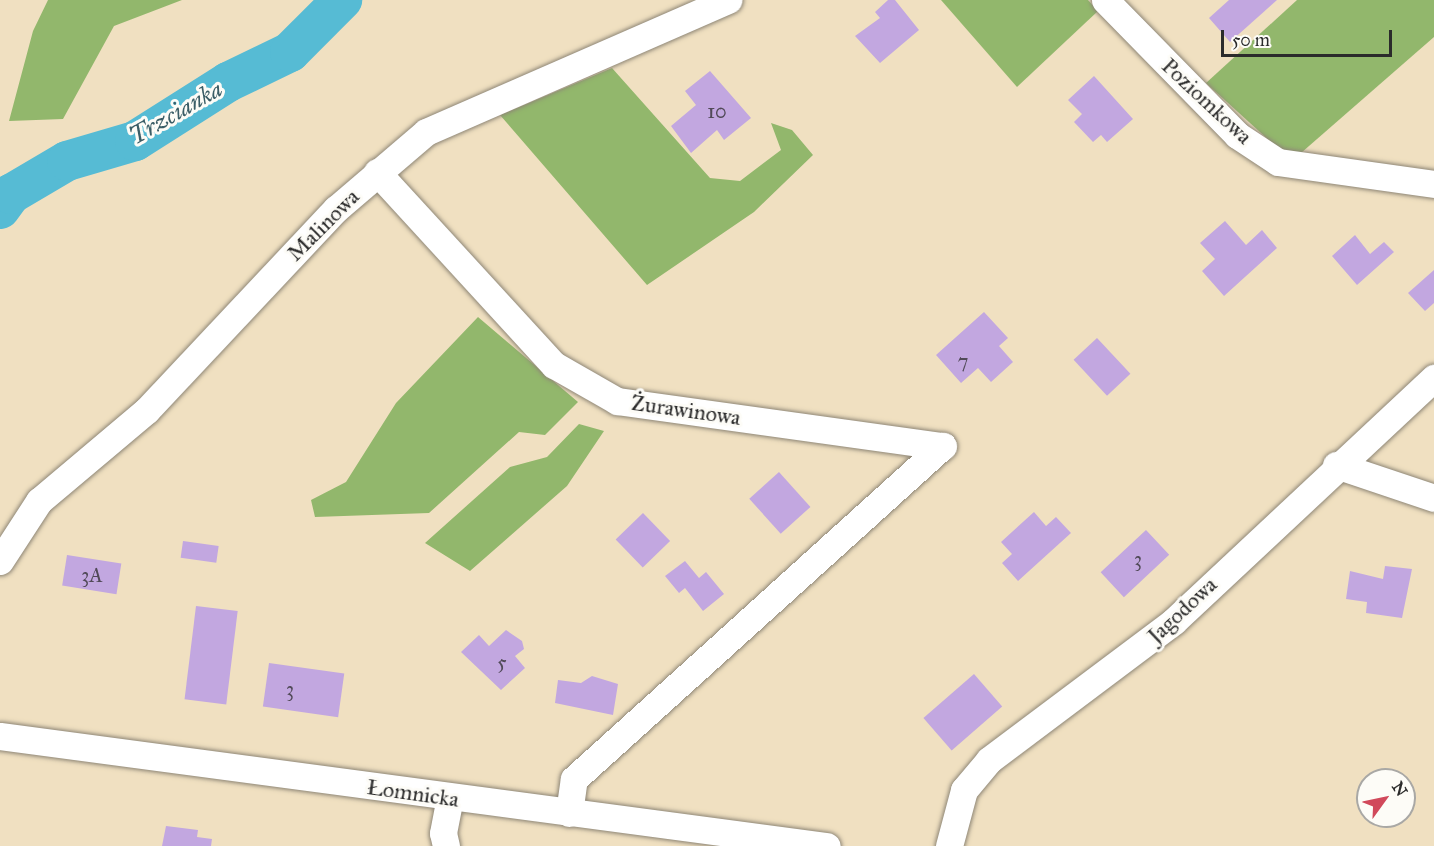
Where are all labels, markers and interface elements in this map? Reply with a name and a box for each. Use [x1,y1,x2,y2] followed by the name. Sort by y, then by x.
[1224,18,1395,56] scale bar
[1232,29,1270,51] text: 50 m
[1156,53,1258,149] street label: Poziomkowa
[124,75,228,151] water label: Trzcianka
[707,99,727,123] house number: 10
[282,184,364,266] street label: Malinowa
[958,349,968,373] house number: 7
[630,389,742,431] street label: Żurawinowa
[1134,547,1142,571] house number: 3
[81,563,103,587] house number: 3A
[1142,571,1222,649] street label: Jagodowa
[497,650,507,674] house number: 5
[286,677,294,701] house number: 3
[1356,768,1416,828] north arrow
[365,773,461,813] street label: Łomnicka
[1388,778,1411,800] text: N

